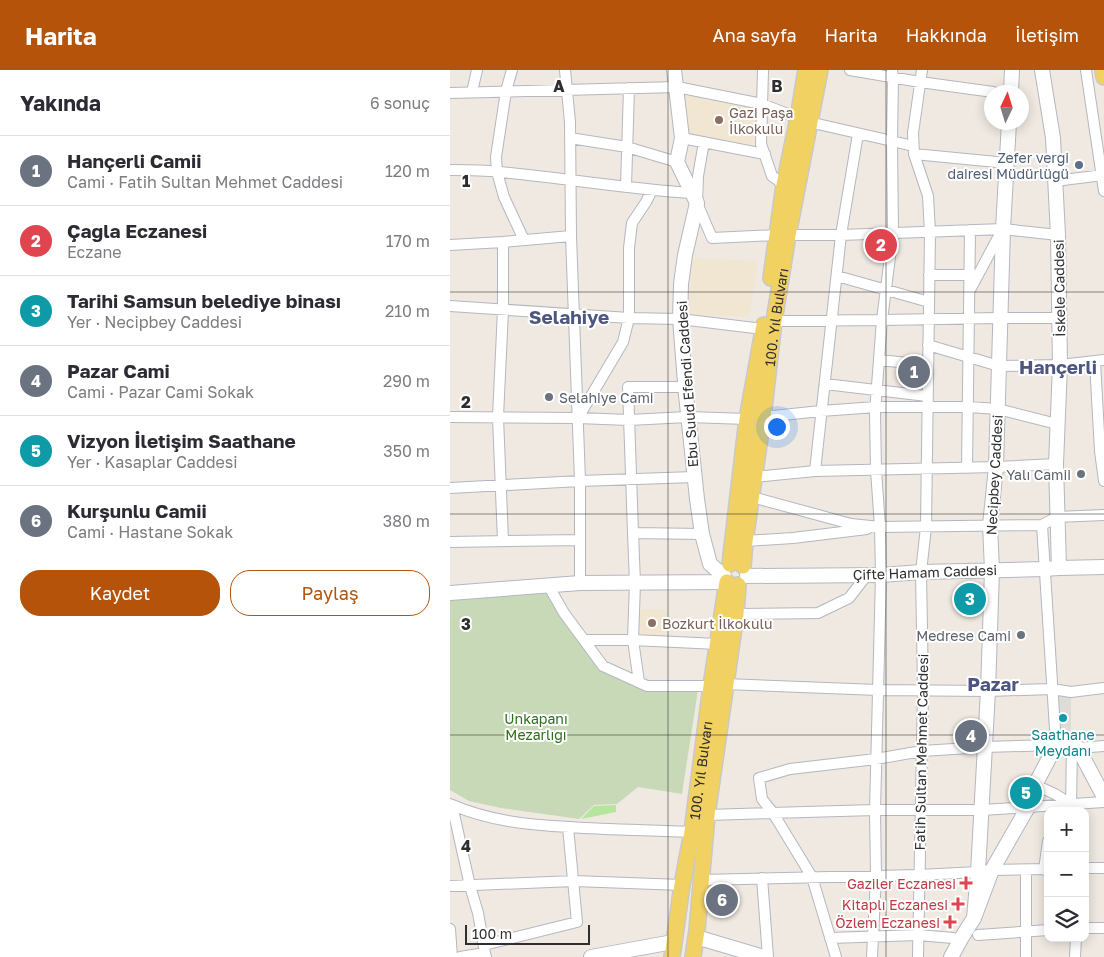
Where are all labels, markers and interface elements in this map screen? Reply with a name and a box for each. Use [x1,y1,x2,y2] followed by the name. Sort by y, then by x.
[25,21,97,50] text: Harita
[713,24,797,46] text: Ana sayfa
[825,24,878,46] text: Harita
[906,24,987,46] text: Hakkında
[1015,24,1079,46] text: İletişim
[553,76,565,96] text: A
[771,76,783,96] text: B
[984,85,1029,130] north arrow
[20,90,101,116] text: Yakında
[370,93,430,113] text: 6 sonuç
[729,104,793,137] place label: Gazi Paşa İlkokulu
[713,114,725,126] marker: Gazi Paşa İlkokulu
[67,149,201,172] text: Hançerli Camii
[948,149,1069,182] place label: Zefer vergi dairesi Müdürlüğü
[1073,159,1085,171] marker: Zefer vergi dairesi Müdürlüğü
[32,161,40,181] text: 1
[385,161,430,181] text: 120 m
[462,171,470,191] text: 1
[67,172,343,192] text: Cami · Fatih Sultan Mehmet Caddesi
[67,219,207,242] text: Çağla Eczanesi
[865,226,897,264] pin: 2
[31,231,41,251] text: 2
[386,231,430,251] text: 170 m
[1050,239,1068,337] street label: İskele Caddesi
[67,242,122,262] text: Eczane
[760,267,791,367] street label: 100. Yıl Bulvarı
[67,289,341,312] text: Tarihi Samsun belediye binası
[673,300,701,468] street label: Ebu Suud Efendi Caddesi
[31,301,41,321] text: 3
[385,301,430,321] text: 210 m
[529,305,609,328] district label: Selahiye
[67,312,242,332] text: Yer · Necipbey Caddesi
[898,353,930,391] pin: 1
[1019,355,1097,378] district label: Hançerli
[67,359,170,382] text: Pazar Cami
[31,371,41,391] text: 4
[383,371,430,391] text: 290 m
[67,382,254,402] text: Cami · Pazar Cami Sokak
[559,389,654,406] place label: Selahiye Cami
[543,391,555,403] marker: Selahiye Cami
[461,392,471,412] text: 2
[764,414,790,440] your location
[982,414,1006,536] street label: Necipbey Caddesi
[67,429,296,452] text: Vizyon İletişim Saathane
[31,441,41,461] text: 5
[383,441,430,461] text: 350 m
[67,452,238,472] text: Yer · Kasaplar Caddesi
[1006,466,1071,483] place label: Yalı Camii
[1075,468,1087,480] marker: Yalı Camii
[67,499,207,522] text: Kurşunlu Camii
[31,511,41,531] text: 6
[383,511,430,531] text: 380 m
[67,522,233,542] text: Cami · Hastane Sokak
[853,561,997,583] street label: Çifte Hamam Caddesi
[20,570,220,616] button: Kaydet
[230,570,430,616] button: Paylaş
[954,580,986,618] pin: 3
[461,614,471,634] text: 3
[662,615,772,632] place label: Bozkurt İlkokulu
[646,617,658,629] marker: Bozkurt İlkokulu
[916,627,1011,644] place label: Medrese Cami
[1015,629,1027,641] marker: Medrese Cami
[911,653,931,851] street label: Fatih Sultan Mehmet Caddesi
[967,672,1019,695] district label: Pazar
[504,710,568,743] park label: Unkapanı Mezarlığı
[1057,712,1069,724] marker: Saathane Meydanı
[955,717,987,755] pin: 4
[685,720,715,820] street label: 100. Yıl Bulvarı
[1031,726,1095,759] place label: Saathane Meydanı
[1010,774,1042,812] pin: 5
[1044,807,1089,942] map controls
[1044,807,1089,852] button: +
[461,836,471,856] text: 4
[1044,852,1089,897] button: −
[847,875,956,892] place label: Gaziler Eczanesi
[960,877,972,889] marker: Gaziler Eczanesi
[706,881,738,919] pin: 6
[842,896,948,913] place label: Kitaplı Eczanesi
[1044,897,1089,942] button: layers
[952,898,964,910] marker: Kitaplı Eczanesi
[835,914,940,931] place label: Özlem Eczanesi
[944,916,956,928] marker: Özlem Eczanesi
[465,922,590,945] scale bar
[472,925,512,942] text: 100 m

